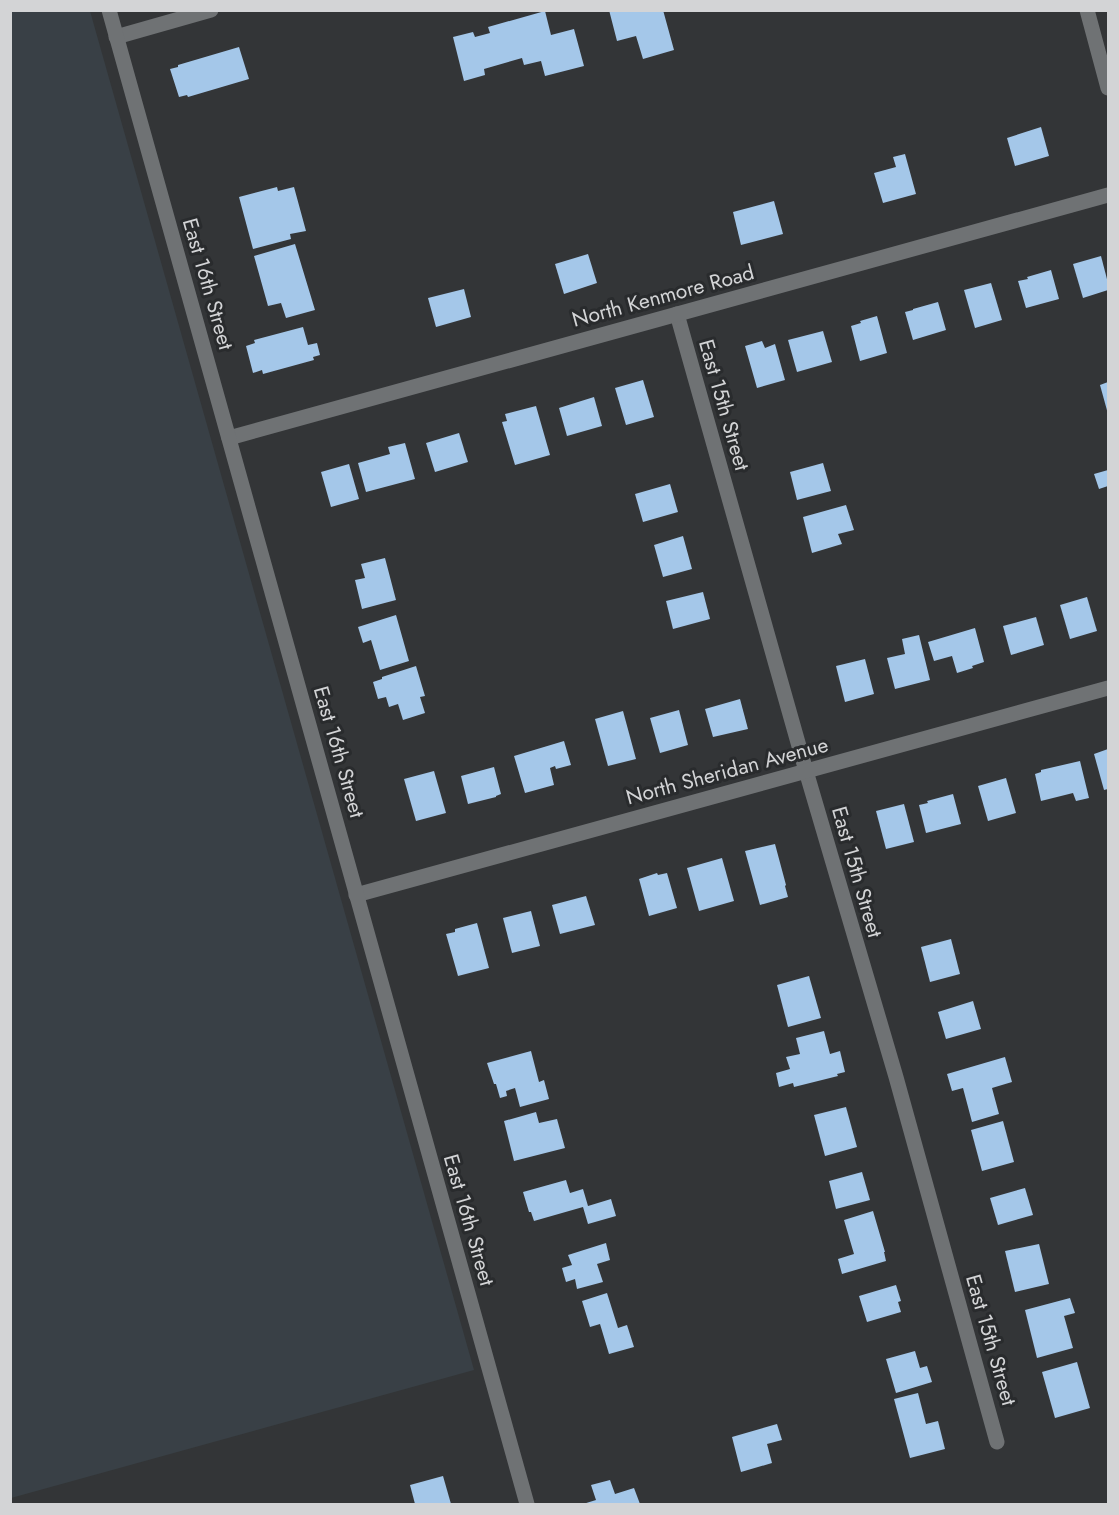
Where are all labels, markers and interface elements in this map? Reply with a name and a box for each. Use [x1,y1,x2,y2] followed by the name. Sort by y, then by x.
[175,215,241,353] street label: East 16th Street
[569,257,757,335] street label: North Kenmore Road
[691,336,757,474] street label: East 15th Street
[306,683,372,821] street label: East 16th Street
[623,730,832,812] street label: North Sheridan Avenue
[824,803,890,941] street label: East 15th Street
[436,1151,502,1289] street label: East 16th Street
[958,1271,1024,1409] street label: East 15th Street

